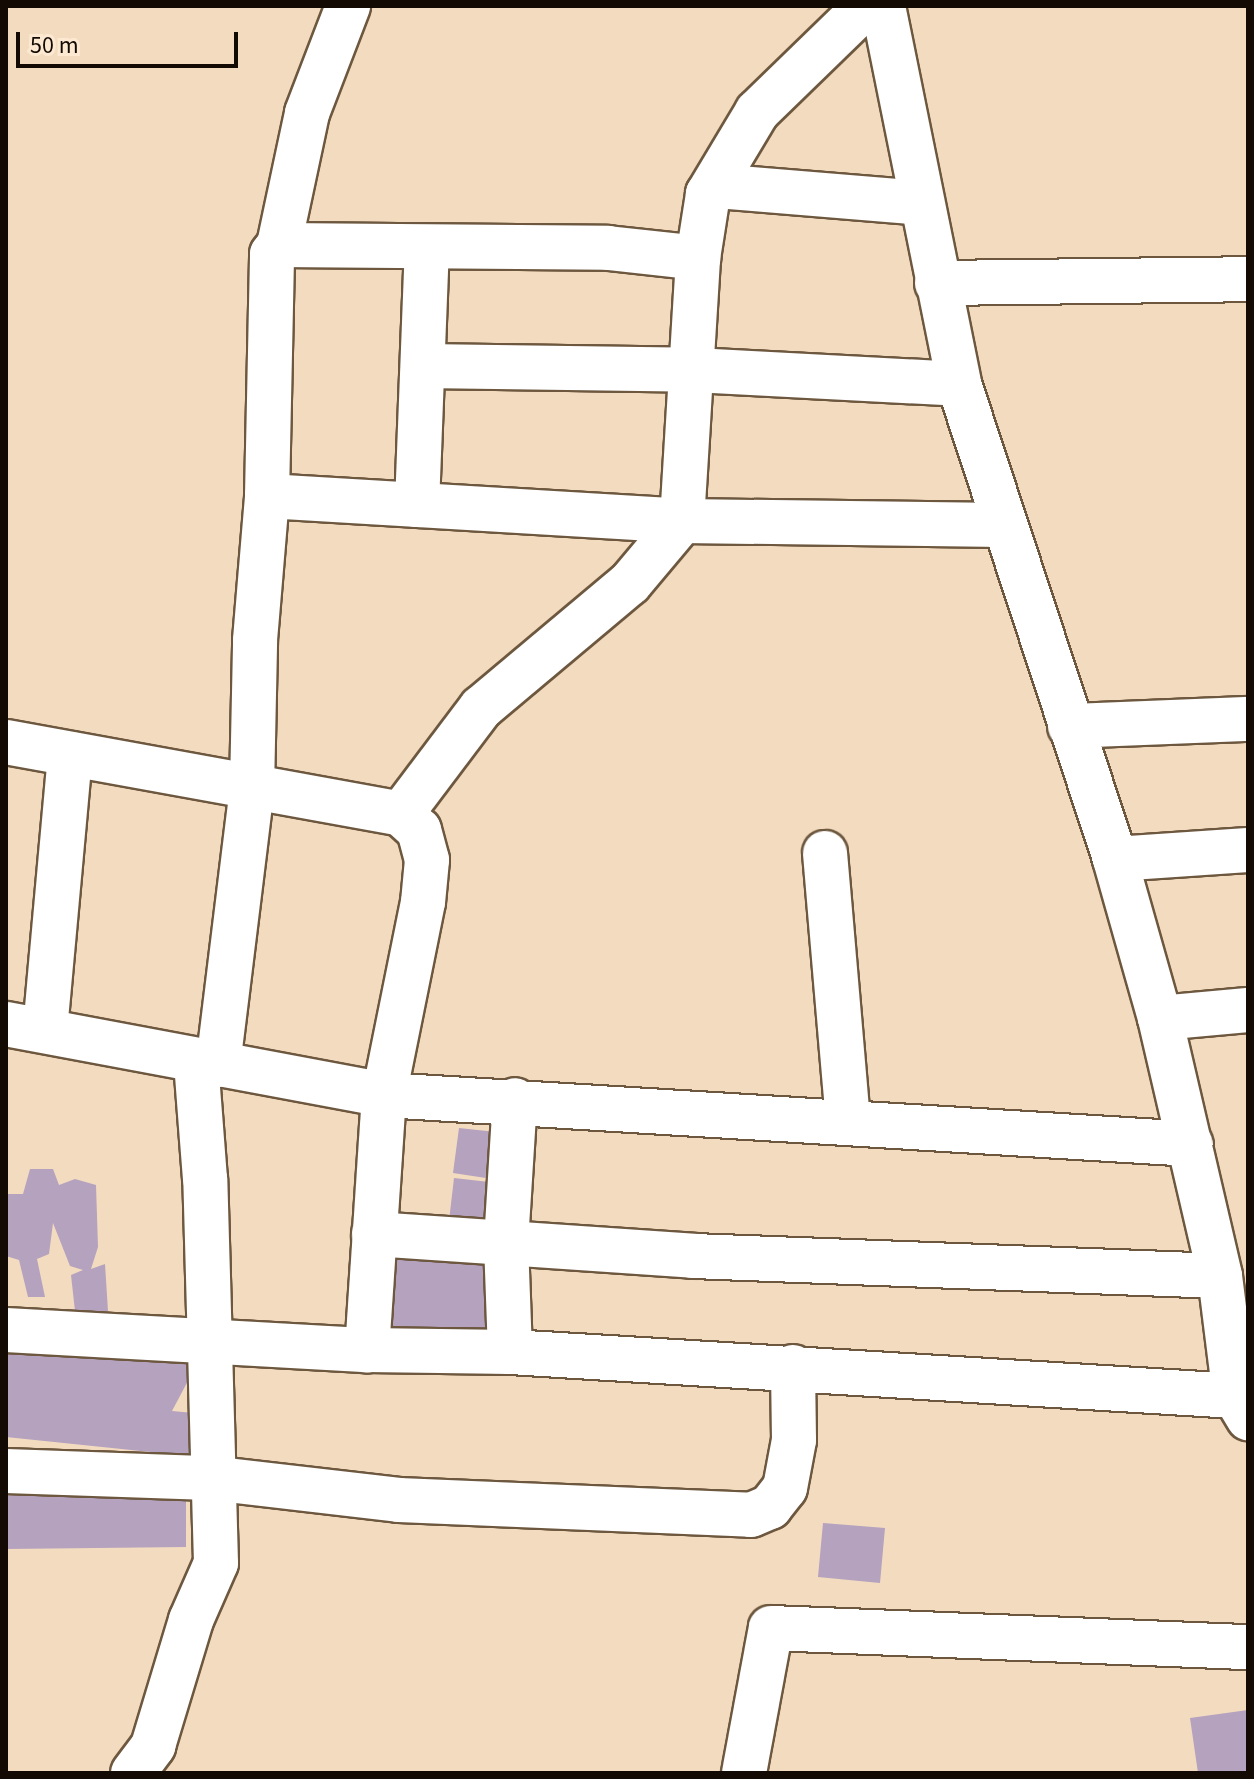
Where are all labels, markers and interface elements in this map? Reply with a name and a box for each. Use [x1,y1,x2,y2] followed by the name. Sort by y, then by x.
[20,16,242,66] scale bar
[30,28,79,63] text: 50 m

